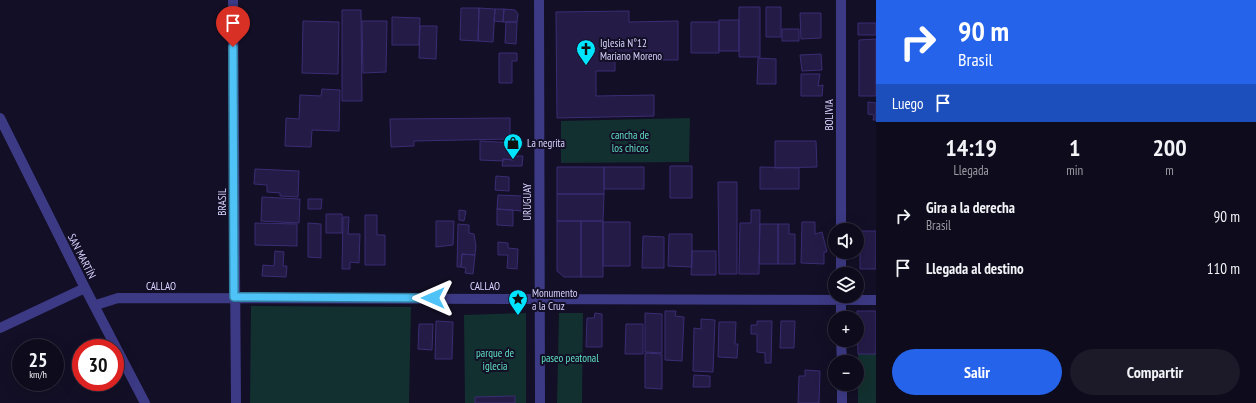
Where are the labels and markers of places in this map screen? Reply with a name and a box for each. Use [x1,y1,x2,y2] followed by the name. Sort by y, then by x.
[216,6,250,47] pin
[600,36,662,63] place label: Iglesia N°12 Mariano Moreno
[575,38,597,66] church icon: Iglesia N°12 Mariano Moreno
[502,132,524,160] shop icon: La negrita
[527,136,565,150] place label: La negrita
[532,286,578,313] place label: Monumento a la Cruz
[507,288,529,316] place icon: Monumento a la Cruz

